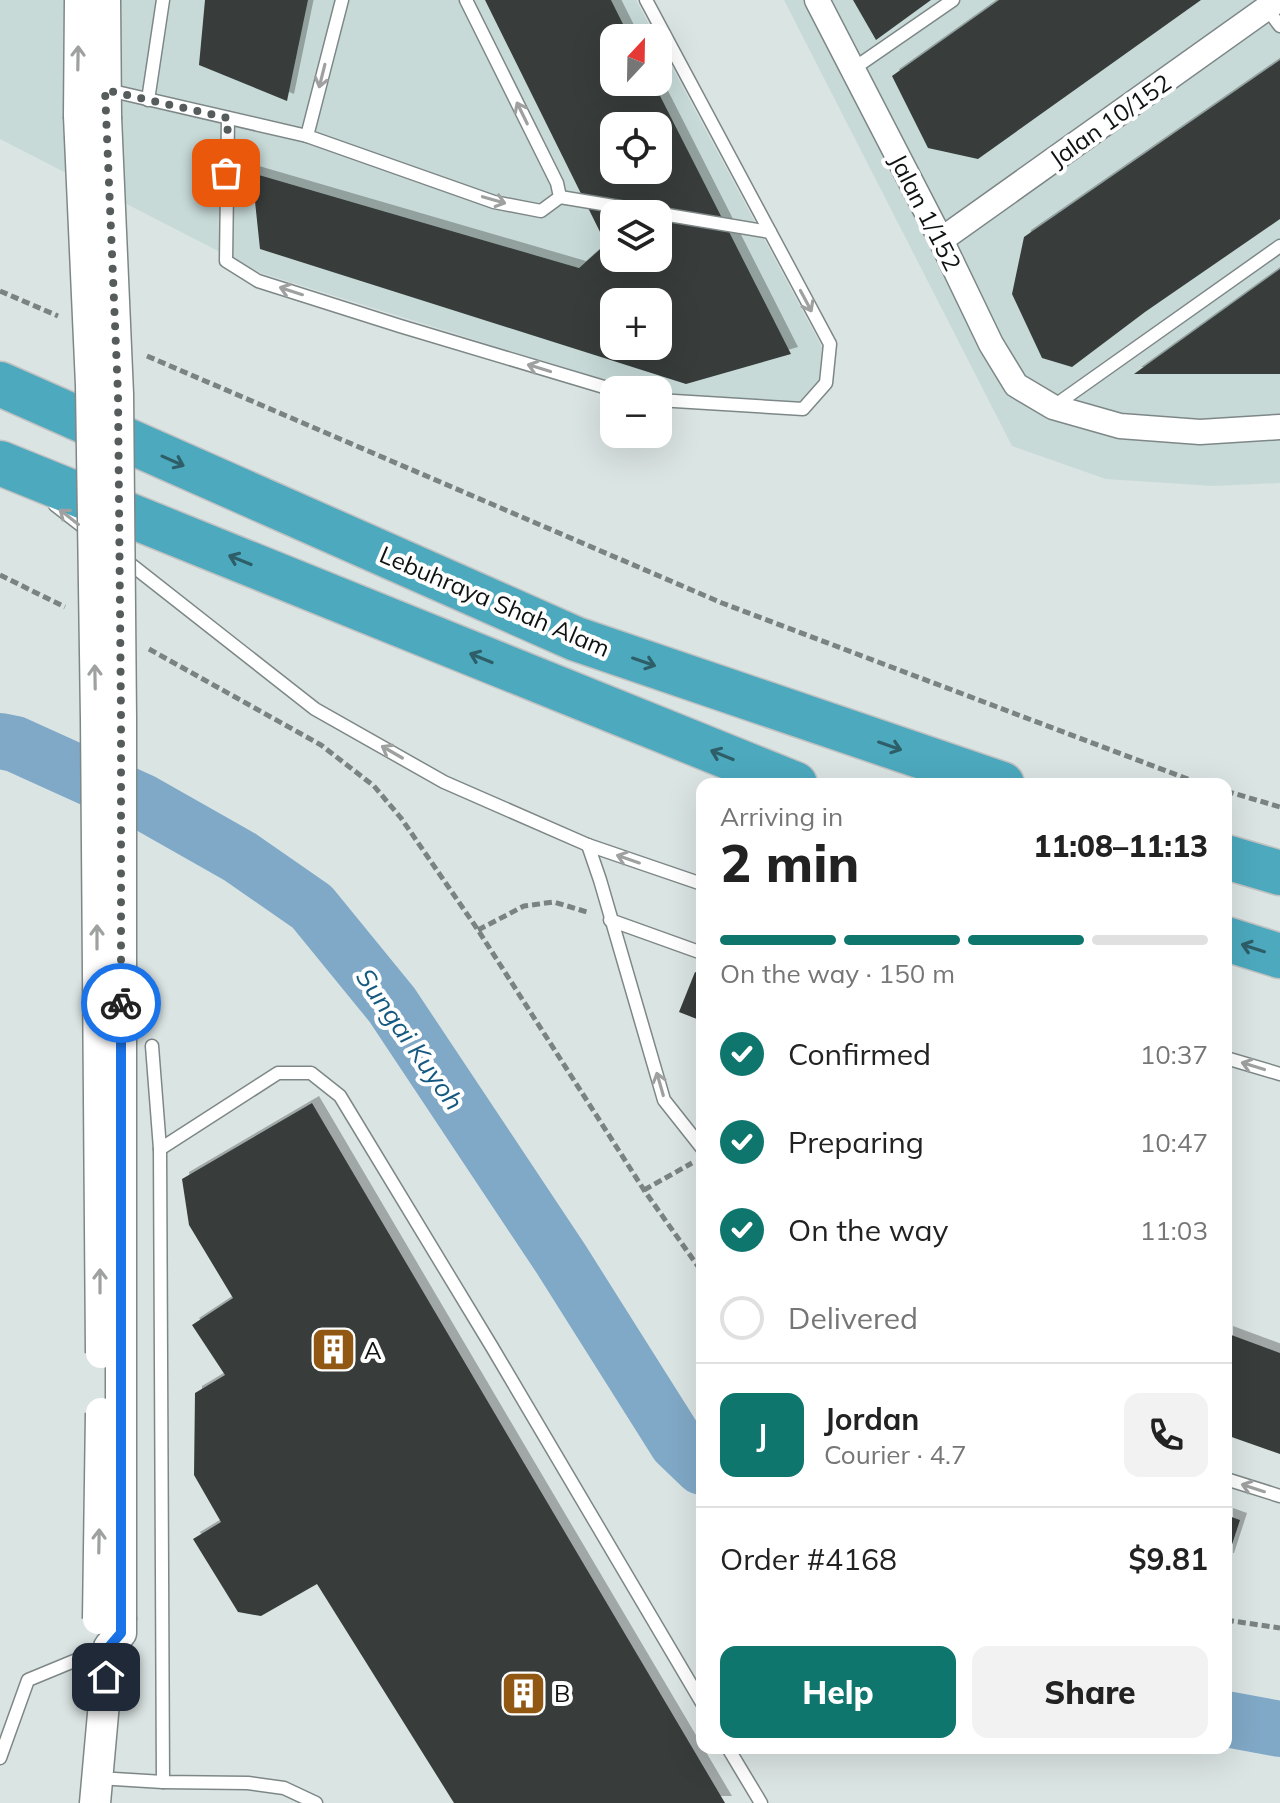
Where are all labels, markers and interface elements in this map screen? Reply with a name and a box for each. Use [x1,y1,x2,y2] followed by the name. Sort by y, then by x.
[600,24,672,96] north arrow
[600,24,672,448] map controls
[71,45,86,72] one-way arrow
[314,62,329,88] one-way arrow
[1043,67,1177,173] street label: Jalan 10/152
[514,102,530,126] one-way arrow
[600,112,672,184] button: locate
[192,139,260,207] pin
[884,149,968,275] street label: Jalan 1/152
[204,151,248,195] icon: bag
[480,194,506,209] one-way arrow
[600,200,672,272] button: layers
[279,283,304,298] one-way arrow
[600,288,672,360] button: +
[799,288,815,312] one-way arrow
[527,360,553,375] one-way arrow
[600,376,672,448] button: −
[161,455,185,470] one-way arrow
[59,508,80,525] one-way arrow
[375,539,615,663] street label: Lebuhraya Shah Alam
[228,552,253,567] one-way arrow
[469,649,494,664] one-way arrow
[631,655,656,670] one-way arrow
[88,664,103,691] one-way arrow
[878,739,903,754] one-way arrow
[380,744,404,760] one-way arrow
[710,747,735,761] one-way arrow
[720,800,843,833] text: Arriving in
[1033,827,1208,865] text: 11:08–11:13
[720,830,859,895] text: 2 min
[616,850,641,865] one-way arrow
[90,924,105,951] one-way arrow
[1241,939,1266,954] one-way arrow
[720,957,955,990] text: On the way · 150 m
[349,962,471,1116] water label: Sungai Kuyoh
[81,963,161,1043] courier
[99,981,143,1025] icon: bike
[720,1032,764,1076] icon: check
[788,1035,931,1073] text: Confirmed
[1140,1038,1208,1071] text: 10:37
[1241,1058,1266,1072] one-way arrow
[652,1072,666,1097] one-way arrow
[720,1120,764,1164] icon: check
[788,1123,924,1161] text: Preparing
[1140,1126,1208,1159] text: 10:47
[720,1208,764,1252] icon: check
[788,1211,948,1249] text: On the way
[1140,1214,1208,1247] text: 11:03
[92,1268,108,1295] one-way arrow
[788,1299,918,1337] text: Delivered
[309,1326,357,1374] building icon: A
[364,1335,382,1365] place label: A
[1124,1393,1208,1477] button: phone
[824,1400,919,1438] text: Jordan
[757,1416,767,1454] text: J
[824,1438,967,1471] text: Courier · 4.7
[1241,1479,1266,1494] one-way arrow
[91,1528,107,1555] one-way arrow
[720,1540,897,1578] text: Order #4168
[1129,1540,1208,1578] text: $9.81
[72,1643,140,1711] pin
[720,1646,956,1738] button: Help
[972,1646,1208,1738] button: Share
[84,1655,128,1699] icon: home
[499,1669,547,1717] building icon: B
[554,1678,570,1708] place label: B

